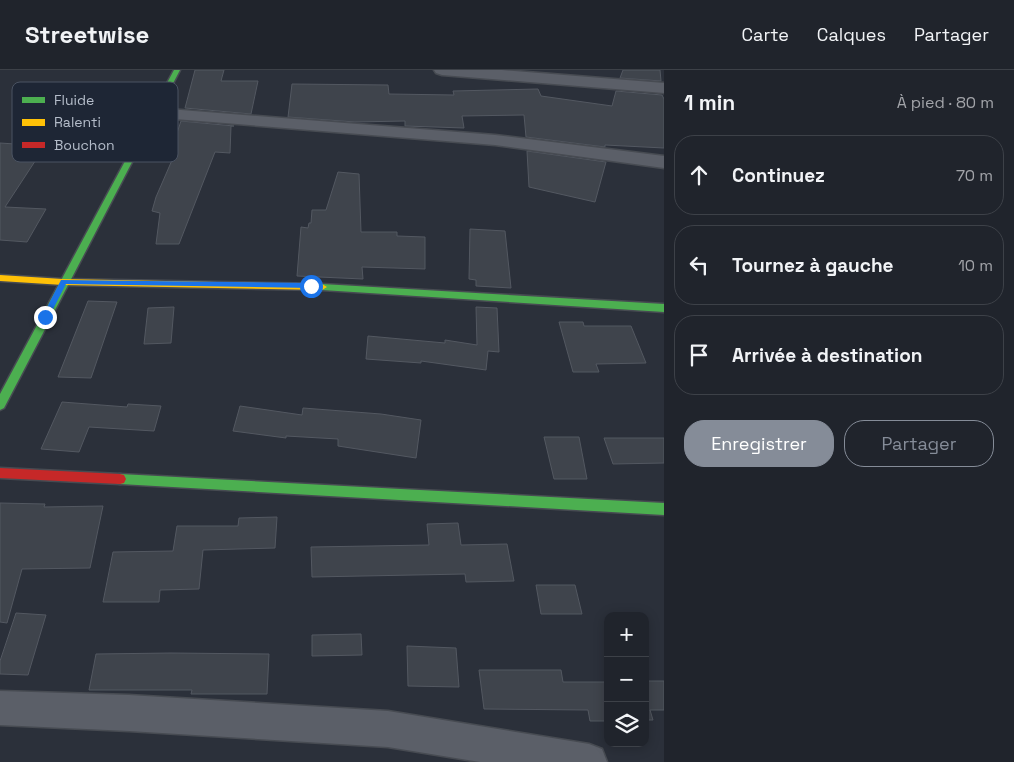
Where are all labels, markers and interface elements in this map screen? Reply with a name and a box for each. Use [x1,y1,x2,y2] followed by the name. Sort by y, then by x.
[25,19,149,50] text: Streetwise
[742,23,789,46] text: Carte
[817,23,886,46] text: Calques
[914,23,989,46] text: Partager
[12,82,178,162] legend
[684,89,735,116] text: 1 min
[54,91,94,109] text: Fluide
[897,92,994,113] text: À pied · 80 m
[54,113,101,131] text: Ralenti
[54,136,115,154] text: Bouchon
[685,161,713,189] icon: ahead
[732,163,825,188] text: Continuez
[956,165,993,186] text: 70 m
[685,251,713,279] icon: left
[732,253,894,278] text: Tournez à gauche
[958,255,993,276] text: 10 m
[300,275,323,298] route start
[34,306,57,329] route end
[685,341,713,369] icon: arrive
[732,343,922,368] text: Arrivée à destination
[684,420,834,467] button: Enregistrer
[844,420,994,467] button: Partager
[604,612,649,747] map controls
[604,612,649,657] button: +
[604,657,649,702] button: −
[604,702,649,747] button: layers

